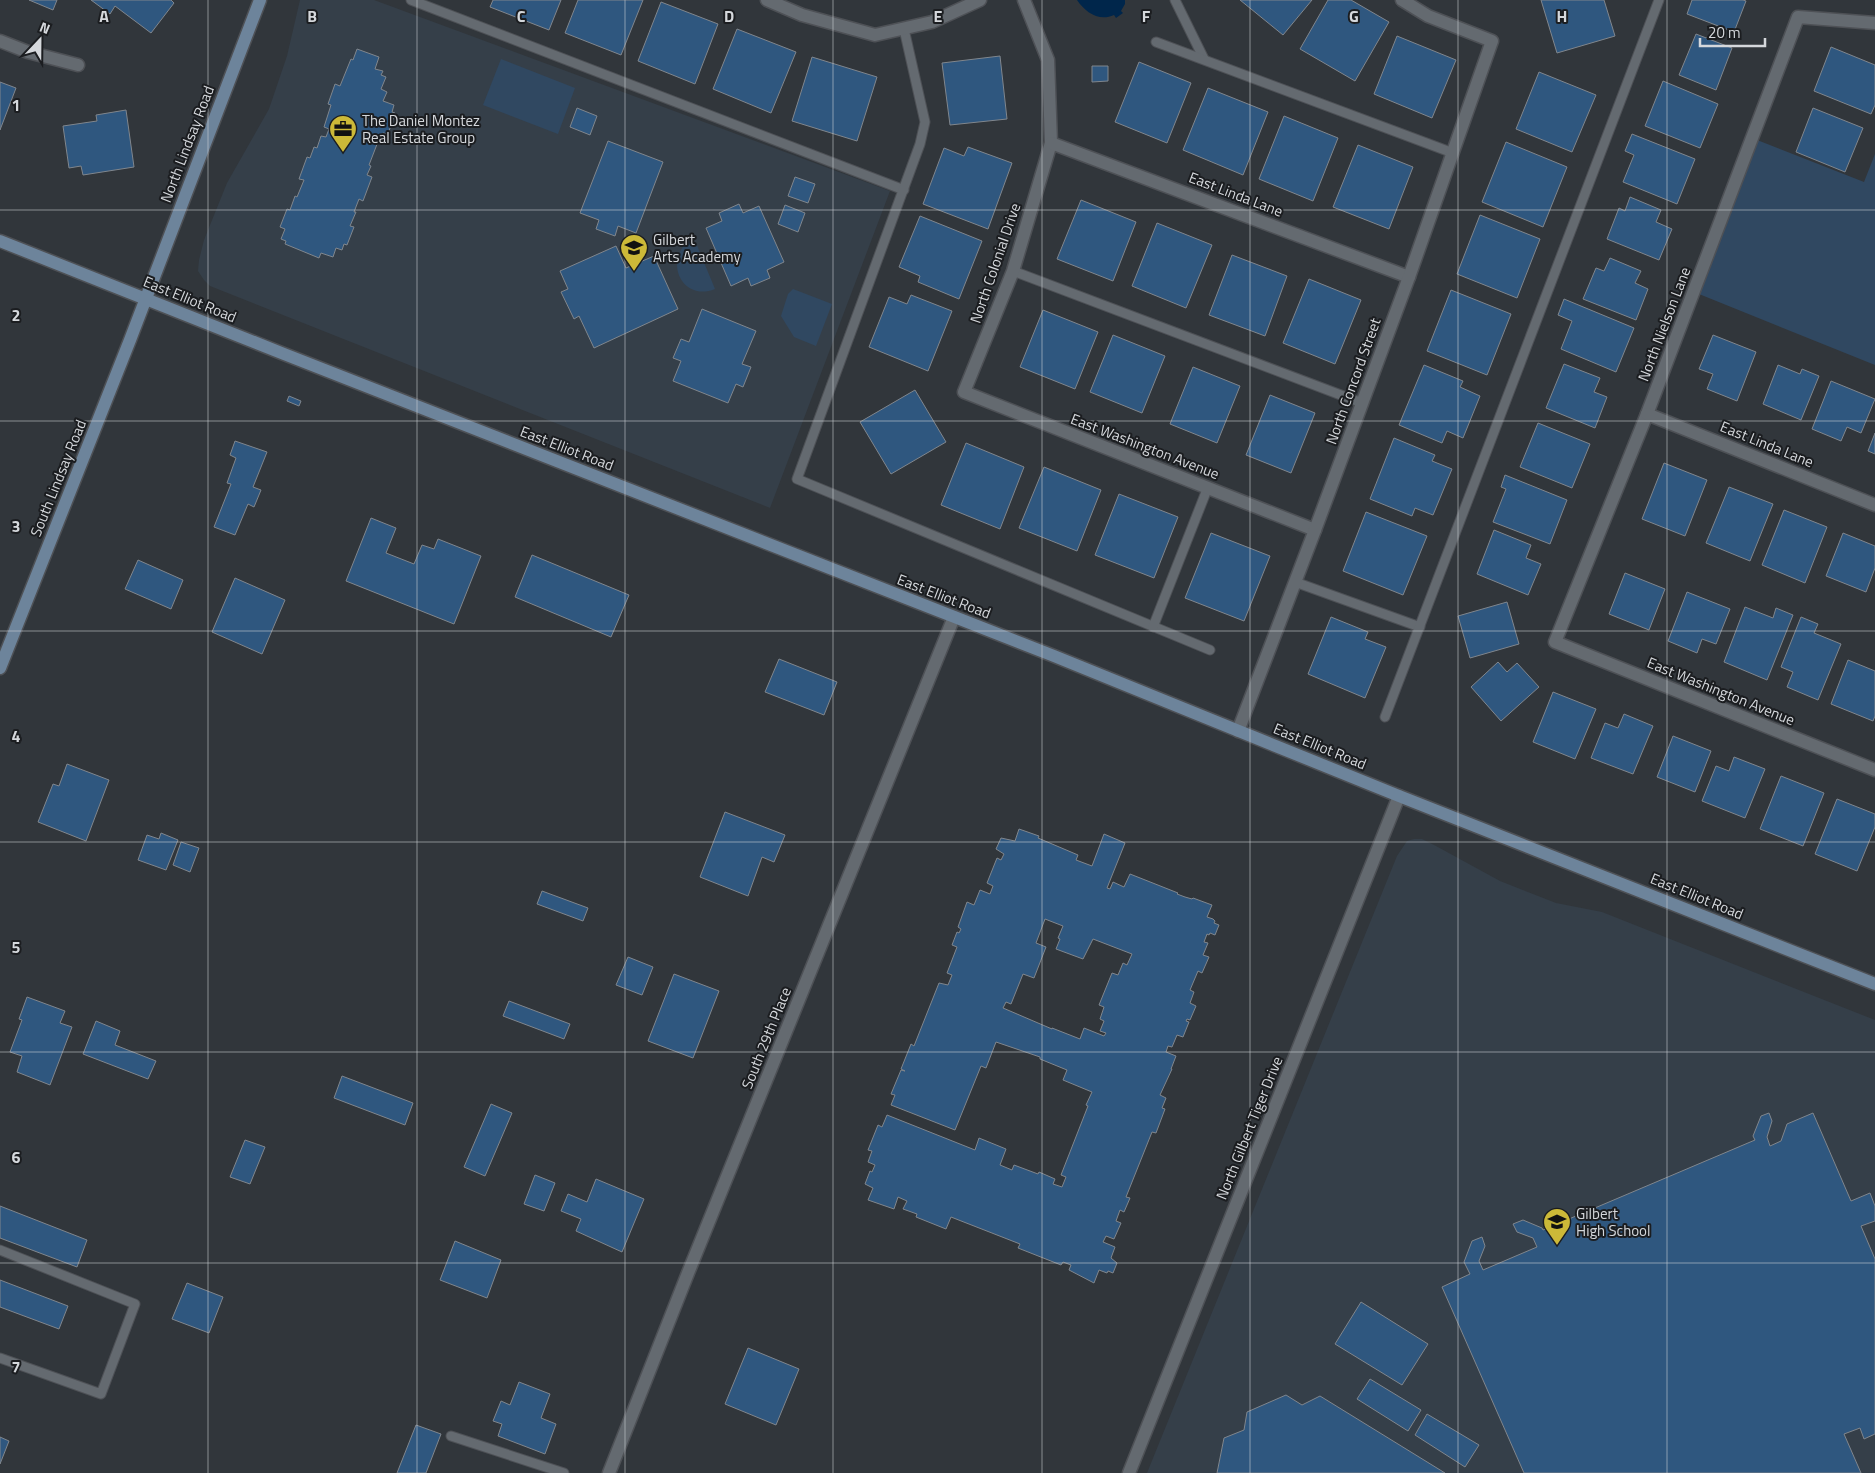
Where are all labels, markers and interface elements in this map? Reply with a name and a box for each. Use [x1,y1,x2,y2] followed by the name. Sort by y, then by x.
[99,4,109,28] text: A
[307,4,317,28] text: B
[517,4,526,28] text: C
[724,4,734,28] text: D
[934,4,943,28] text: E
[1142,4,1151,28] text: F
[1349,4,1359,28] text: G
[1557,4,1567,28] text: H
[15,15,65,65] north arrow
[1700,15,1765,47] scale bar
[37,16,53,39] text: N
[1708,21,1741,44] text: 20 m
[154,82,220,206] street label: North Lindsay Road
[12,93,20,117] text: 1
[362,109,480,149] place label: The Daniel Montez Real Estate Group
[328,114,358,153] office icon: The Daniel Montez Real Estate Group
[1186,166,1286,222] street label: East Linda Lane
[964,200,1026,326] street label: North Colonial Drive
[653,228,741,268] place label: Gilbert Arts Academy
[619,233,649,272] school or university icon: Gilbert Arts Academy
[1632,263,1696,385] street label: North Nielson Lane
[140,270,240,328] street label: East Elliot Road
[12,303,20,327] text: 2
[1319,314,1387,447] street label: North Concord Street
[1067,407,1223,485] street label: East Washington Avenue
[1717,415,1817,473] street label: East Linda Lane
[24,416,92,540] street label: South Lindsay Road
[517,420,617,476] street label: East Elliot Road
[12,514,20,538] text: 3
[894,568,994,624] street label: East Elliot Road
[1644,651,1798,731] street label: East Washington Avenue
[1270,717,1370,775] street label: East Elliot Road
[12,724,21,748] text: 4
[1647,867,1747,925] street label: East Elliot Road
[12,935,21,959] text: 5
[735,984,797,1092] street label: South 29th Place
[1210,1053,1288,1203] street label: North Gilbert Tiger Drive
[12,1145,21,1169] text: 6
[1576,1202,1651,1242] place label: Gilbert High School
[1542,1207,1572,1246] school or university icon: Gilbert High School
[12,1355,20,1379] text: 7

